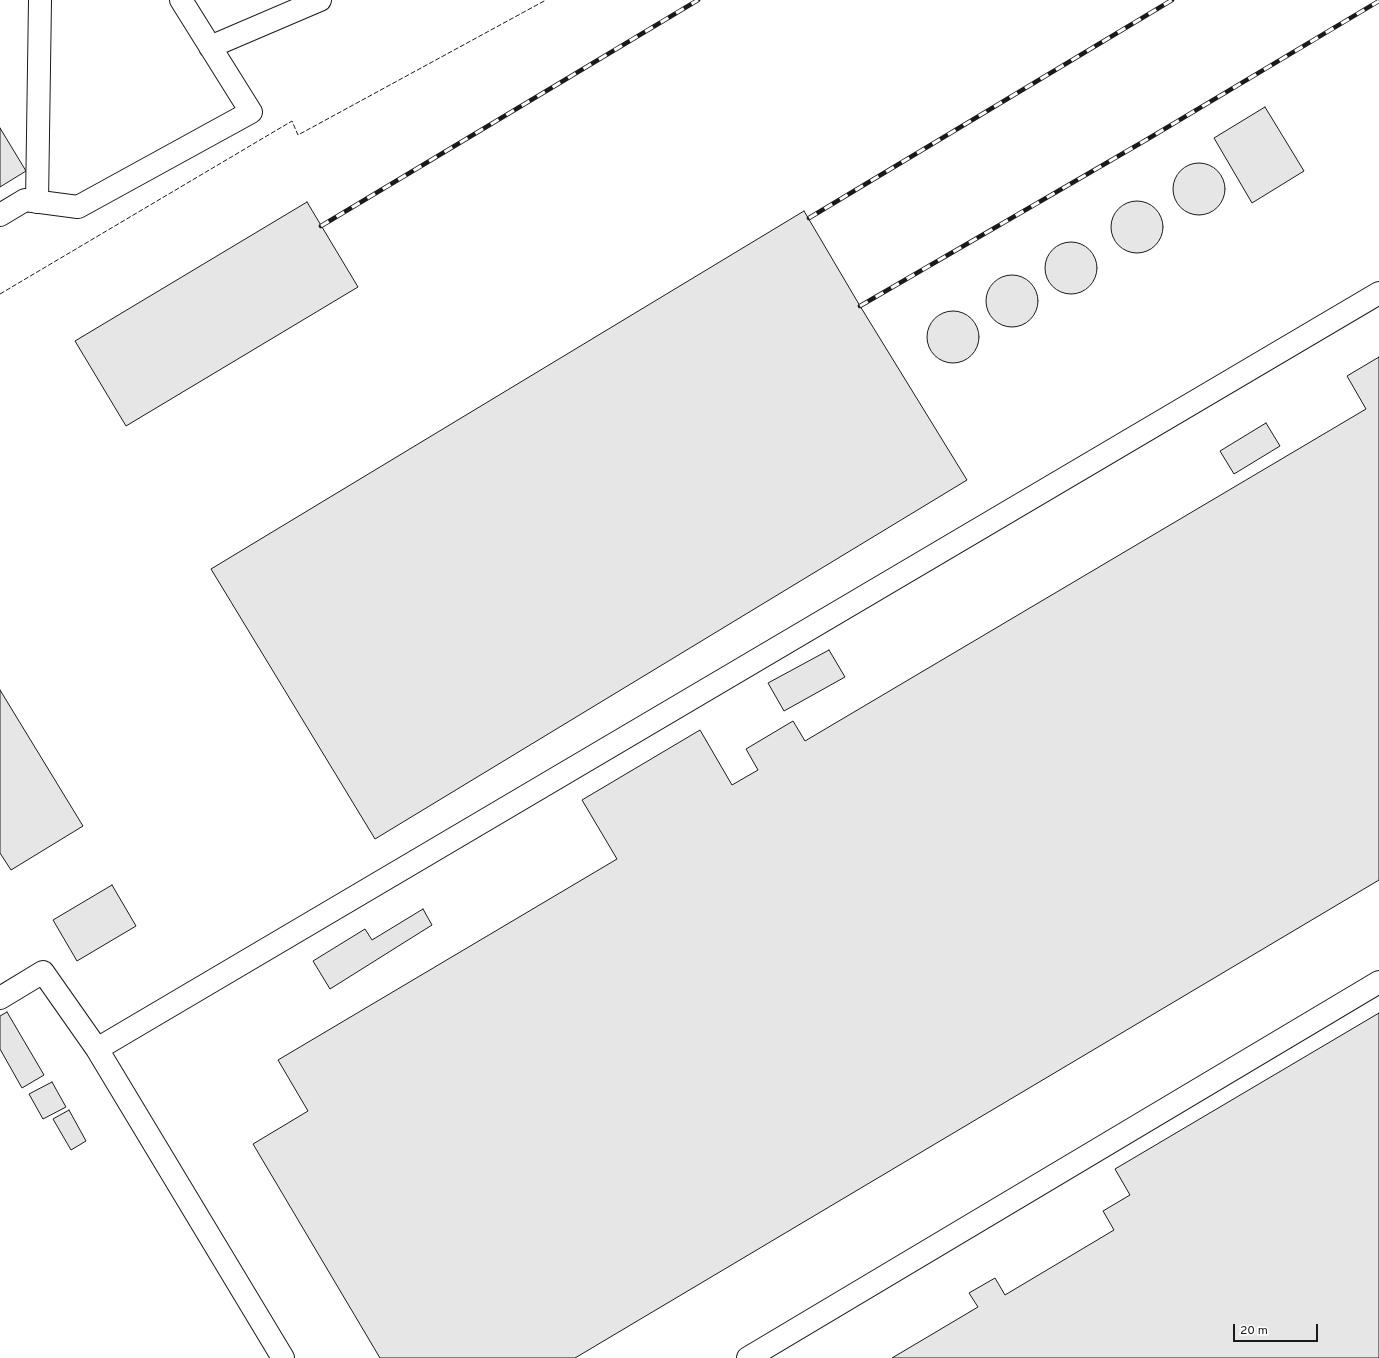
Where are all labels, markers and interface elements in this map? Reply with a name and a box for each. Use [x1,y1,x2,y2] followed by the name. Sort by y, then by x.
[1235,1316,1320,1342] scale bar
[1240,1323,1268,1339] text: 20 m

